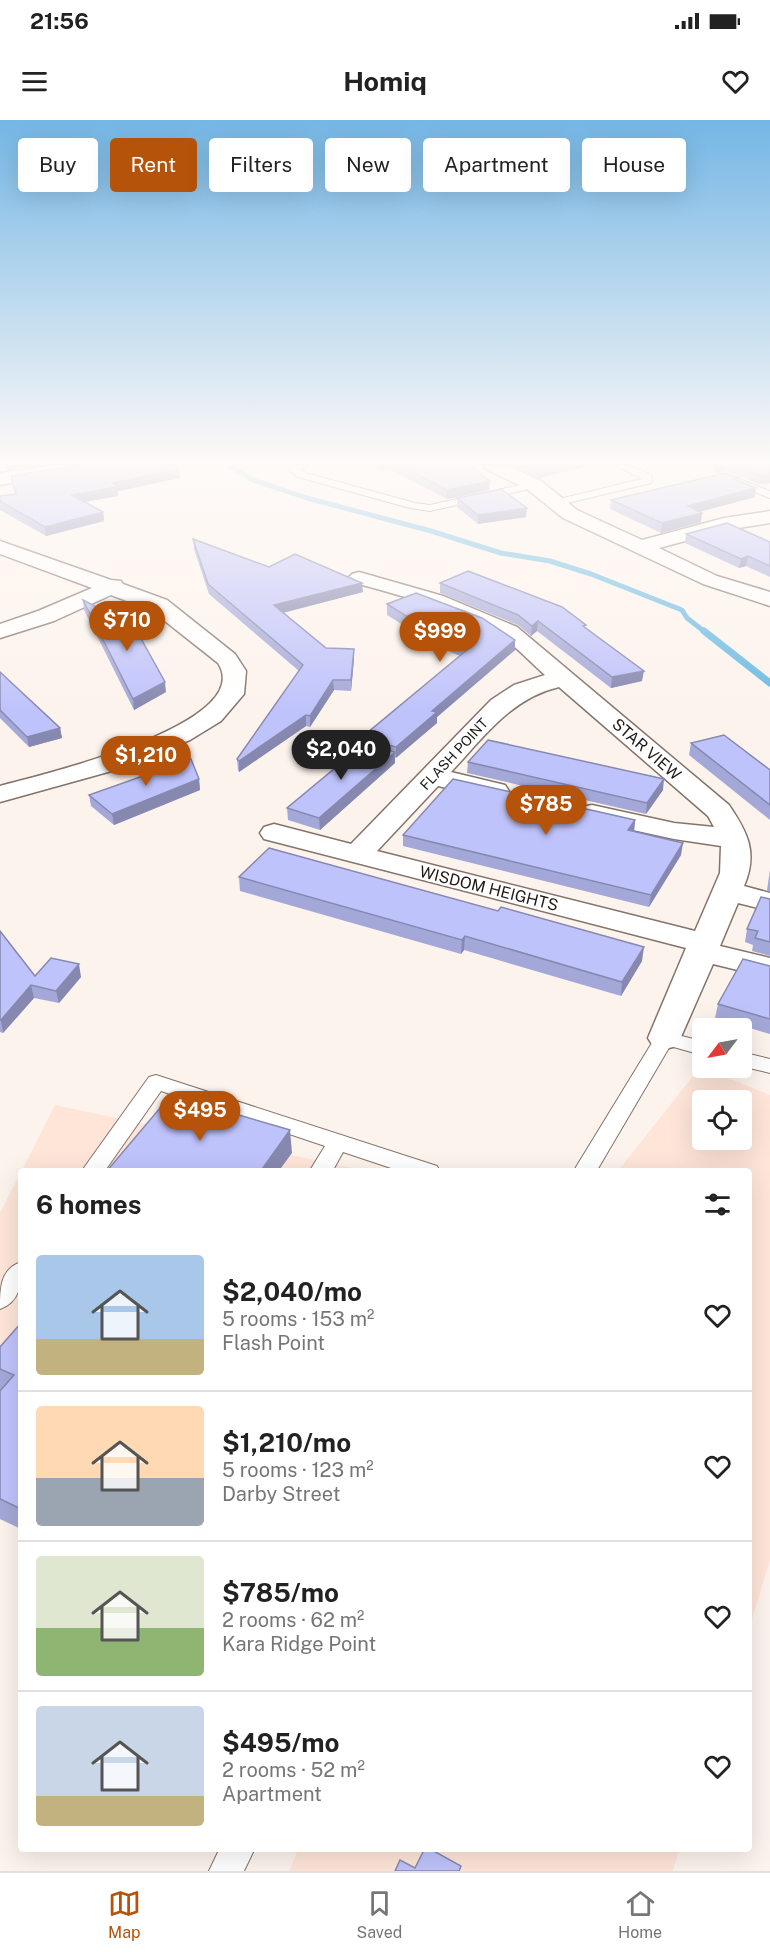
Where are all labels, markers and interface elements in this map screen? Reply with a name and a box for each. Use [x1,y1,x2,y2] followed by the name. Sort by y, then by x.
[30,8,89,34] text: 21:56
[18,65,51,98] icon: menu
[343,65,427,97] text: Homiq
[719,65,752,98] icon: heart
[18,138,98,192] chip: Buy
[110,138,197,192] chip: Rent
[209,138,313,192] chip: Filters
[325,138,411,192] chip: New
[423,138,570,192] chip: Apartment
[582,138,686,192] chip: House
[91,601,163,652] pin: $710
[103,608,151,632] text: $710
[404,612,476,663] pin: $999
[413,619,467,643] text: $999
[608,714,685,784] street label: STAR VIEW
[417,715,491,793] street label: FLASH POINT
[292,730,390,781] pin: $2,040
[97,736,195,787] pin: $1,210
[306,737,376,761] text: $2,040
[115,743,177,767] text: $1,210
[510,785,582,836] pin: $785
[520,792,572,816] text: $785
[418,862,560,915] street label: WISDOM HEIGHTS
[692,1018,752,1078] north arrow
[692,1018,752,1150] map controls
[692,1090,752,1150] button: locate
[164,1091,236,1142] pin: $495
[173,1098,227,1122] text: $495
[701,1188,734,1221] icon: filters
[36,1189,141,1220] text: 6 homes
[222,1276,362,1307] text: $2,040/mo
[84,1279,156,1351] icon: home
[701,1299,734,1332] icon: heart
[222,1307,374,1331] text: 5 rooms · 153 m²
[222,1331,325,1355] text: Flash Point
[222,1427,351,1458] text: $1,210/mo
[84,1430,156,1502] icon: home
[701,1450,734,1483] icon: heart
[222,1458,374,1482] text: 5 rooms · 123 m²
[222,1482,340,1506] text: Darby Street
[222,1577,339,1608] text: $785/mo
[84,1580,156,1652] icon: home
[701,1600,734,1633] icon: heart
[222,1608,364,1632] text: 2 rooms · 62 m²
[222,1632,376,1656] text: Kara Ridge Point
[222,1727,340,1758] text: $495/mo
[84,1730,156,1802] icon: home
[701,1750,734,1783] icon: heart
[222,1758,365,1782] text: 2 rooms · 52 m²
[222,1782,322,1806] text: Apartment
[108,1887,141,1942] tab: Map
[357,1887,402,1942] tab: Saved
[618,1887,662,1942] tab: Home

